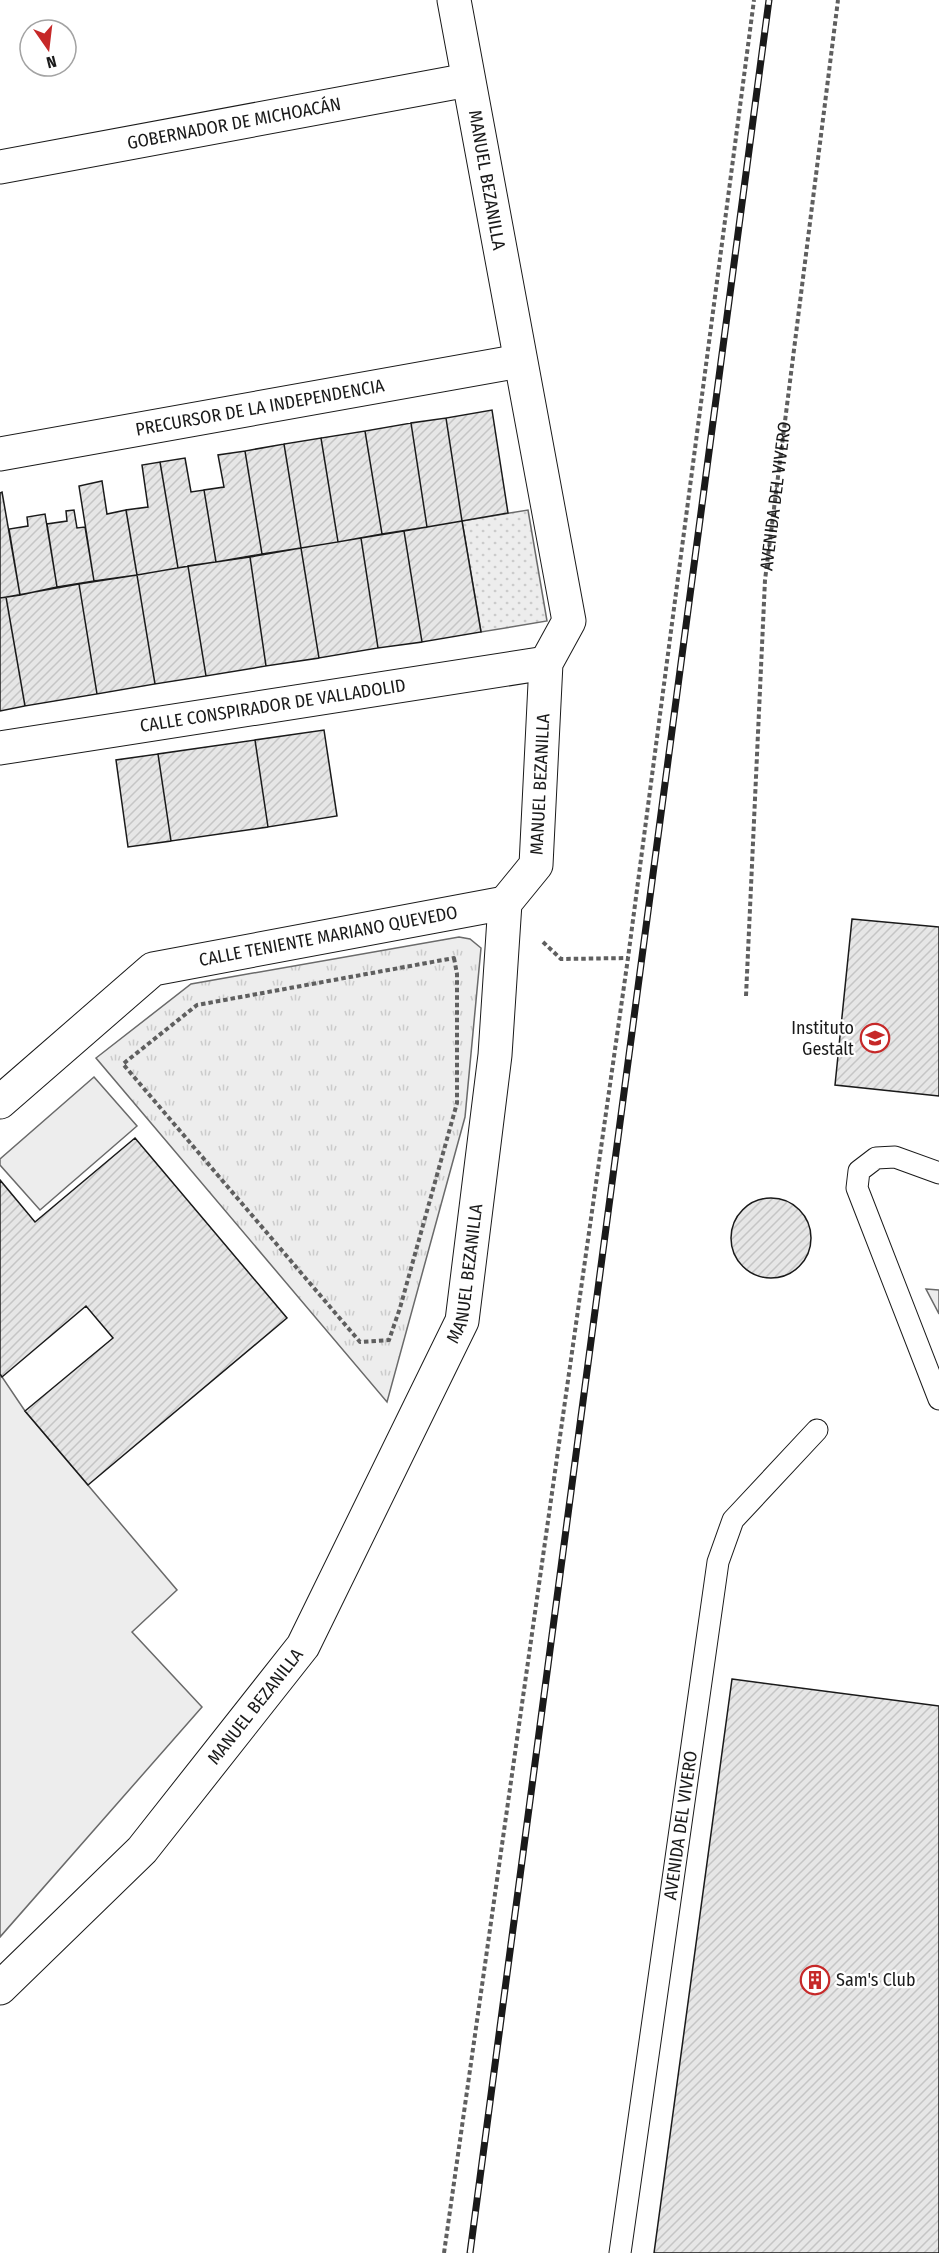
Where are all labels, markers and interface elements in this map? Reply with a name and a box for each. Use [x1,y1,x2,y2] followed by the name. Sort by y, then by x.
[18,18,78,78] north arrow
[45,52,58,72] text: N
[125,93,343,154] street label: GOBERNADOR DE MICHOACÁN
[464,108,510,252] street label: MANUEL BEZANILLA
[134,374,387,441] street label: PRECURSOR DE LA INDEPENDENCIA
[755,420,796,572] street label: AVENIDA DEL VIVERO
[138,674,407,737] street label: CALLE CONSPIRADOR DE VALLADOLID
[526,712,555,856] street label: MANUEL BEZANILLA
[197,901,459,971] street label: CALLE TENIENTE MARIANO QUEVEDO
[791,1017,854,1060] place label: Instituto Gestalt
[859,1022,891,1054] school or university icon: Instituto Gestalt
[442,1202,488,1347] street label: MANUEL BEZANILLA
[203,1643,308,1769] street label: MANUEL BEZANILLA
[659,1749,702,1901] street label: AVENIDA DEL VIVERO
[799,1964,831,1996] building icon: Sam's Club
[836,1969,916,1991] place label: Sam's Club

